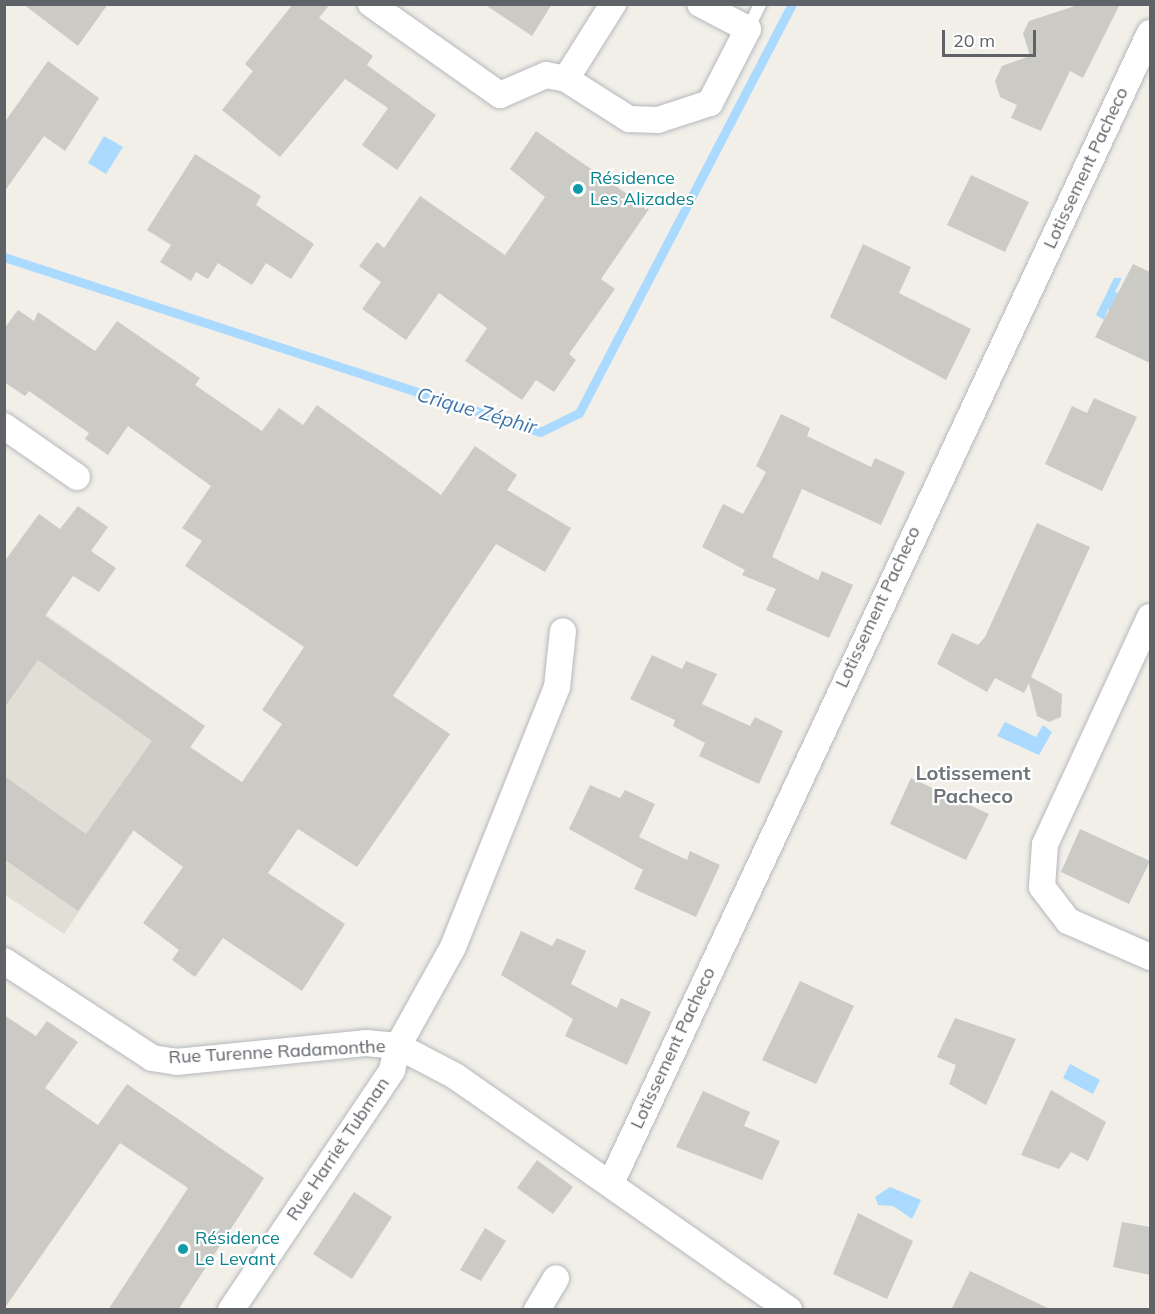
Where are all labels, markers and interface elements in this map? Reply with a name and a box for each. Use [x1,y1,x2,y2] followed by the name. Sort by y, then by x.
[945,18,1040,56] scale bar
[953,29,995,52] text: 20 m
[1039,84,1133,252] street label: Lotissement Pacheco
[590,168,695,210] place label: Résidence Les Alizades
[571,182,585,196] marker: Résidence Les Alizades
[414,381,540,439] water label: Crique Zéphir
[831,523,925,691] street label: Lotissement Pacheco
[915,760,1031,807] district label: Lotissement Pacheco
[626,964,720,1132] street label: Lotissement Pacheco
[168,1036,386,1068] street label: Rue Turenne Radamonthe
[282,1073,394,1225] street label: Rue Harriet Tubman
[195,1228,280,1270] place label: Résidence Le Levant
[176,1242,190,1256] marker: Résidence Le Levant

